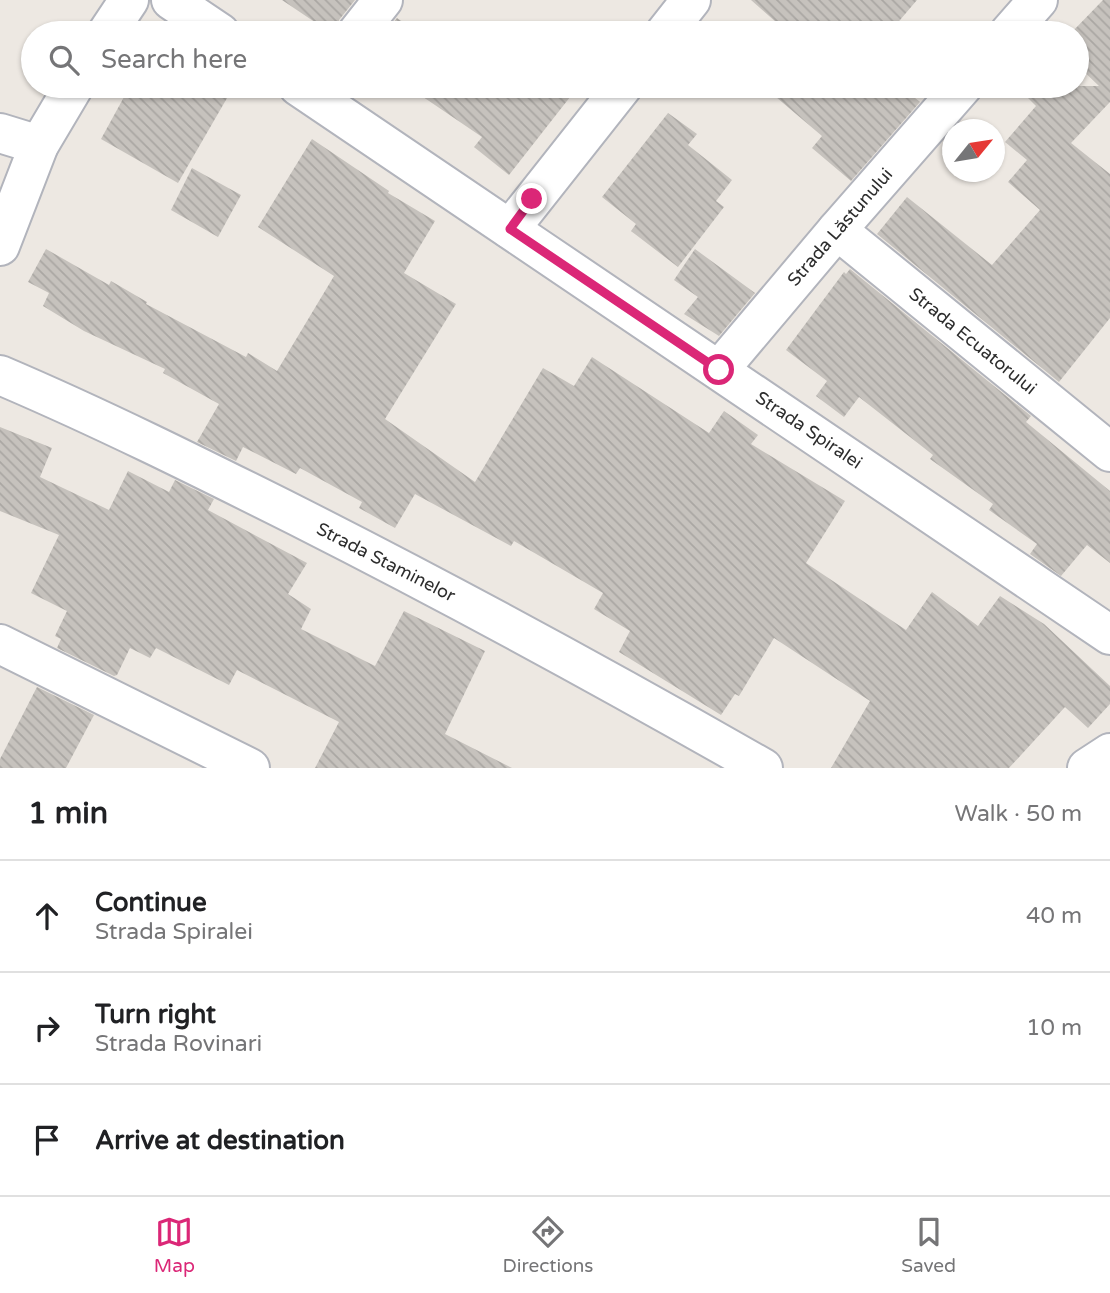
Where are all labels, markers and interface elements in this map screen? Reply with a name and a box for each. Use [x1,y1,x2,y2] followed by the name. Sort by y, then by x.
[21,21,1089,98] search box
[45,41,83,79] icon: search
[101,44,247,75] text: Search here
[942,119,1005,182] north arrow
[783,163,897,291] street label: Strada Lăstunului
[516,183,547,214] route end
[905,283,1041,399] street label: Strada Ecuatorului
[703,354,734,385] route start
[752,386,866,474] street label: Strada Spiralei
[313,517,459,607] street label: Strada Staminelor
[28,795,108,832] text: 1 min
[955,800,1082,828] text: Walk · 50 m
[95,887,207,918] text: Continue
[28,897,66,935] icon: ahead
[1026,902,1082,930] text: 40 m
[95,918,253,946] text: Strada Spiralei
[95,999,216,1030] text: Turn right
[28,1009,66,1047] icon: right
[1026,1014,1082,1042] text: 10 m
[95,1030,262,1058] text: Strada Rovinari
[28,1121,66,1159] icon: arrive
[95,1125,345,1156] text: Arrive at destination
[154,1213,195,1277] tab: Map
[503,1213,594,1277] tab: Directions
[901,1213,956,1277] tab: Saved

